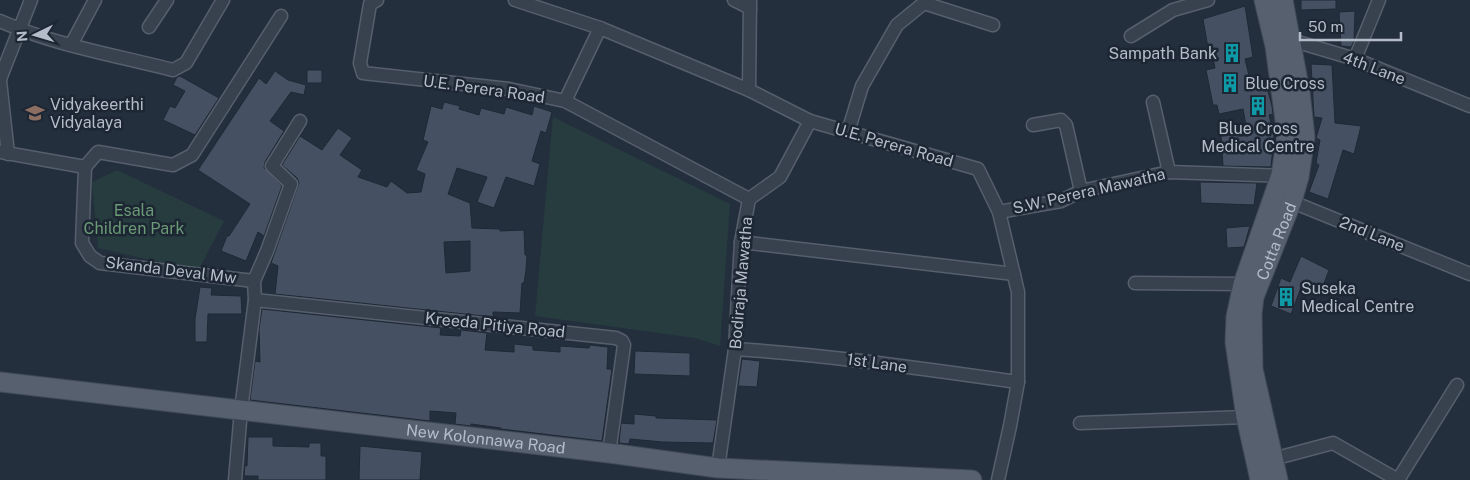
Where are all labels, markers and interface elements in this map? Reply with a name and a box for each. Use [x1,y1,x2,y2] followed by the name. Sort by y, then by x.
[10,10,60,60] north arrow
[1300,10,1401,42] scale bar
[1308,18,1343,35] text: 50 m
[14,30,30,42] text: N
[1221,42,1243,64] building icon: Sampath Bank
[1109,44,1217,63] place label: Sampath Bank
[1340,47,1408,89] street label: 4th Lane
[422,71,546,107] street label: U.E. Perera Road
[1219,72,1241,94] building icon: Blue Cross
[1245,74,1325,93] place label: Blue Cross
[50,95,144,132] place label: Vidyakeerthi Vidyalaya
[1247,95,1269,117] building icon: Blue Cross Medical Centre
[24,102,46,124] school or university icon: Vidyakeerthi Vidyalaya
[833,119,955,171] street label: U.E. Perera Road
[1201,119,1315,156] place label: Blue Cross Medical Centre
[1011,164,1167,218] street label: S.W. Perera Mawatha
[1252,200,1300,283] street label: Cotta Road
[84,201,184,238] park label: Esala Children Park
[1337,212,1407,256] street label: 2nd Lane
[726,216,756,350] street label: Bodiraja Mawatha
[104,253,238,288] street label: Skanda Deval Mw
[1301,279,1414,316] place label: Suseka Medical Centre
[1275,286,1297,308] building icon: Suseka Medical Centre
[424,308,566,342] street label: Kreeda Pitiya Road
[846,349,908,377] street label: 1st Lane
[405,420,566,457] street label: New Kolonnawa Road

